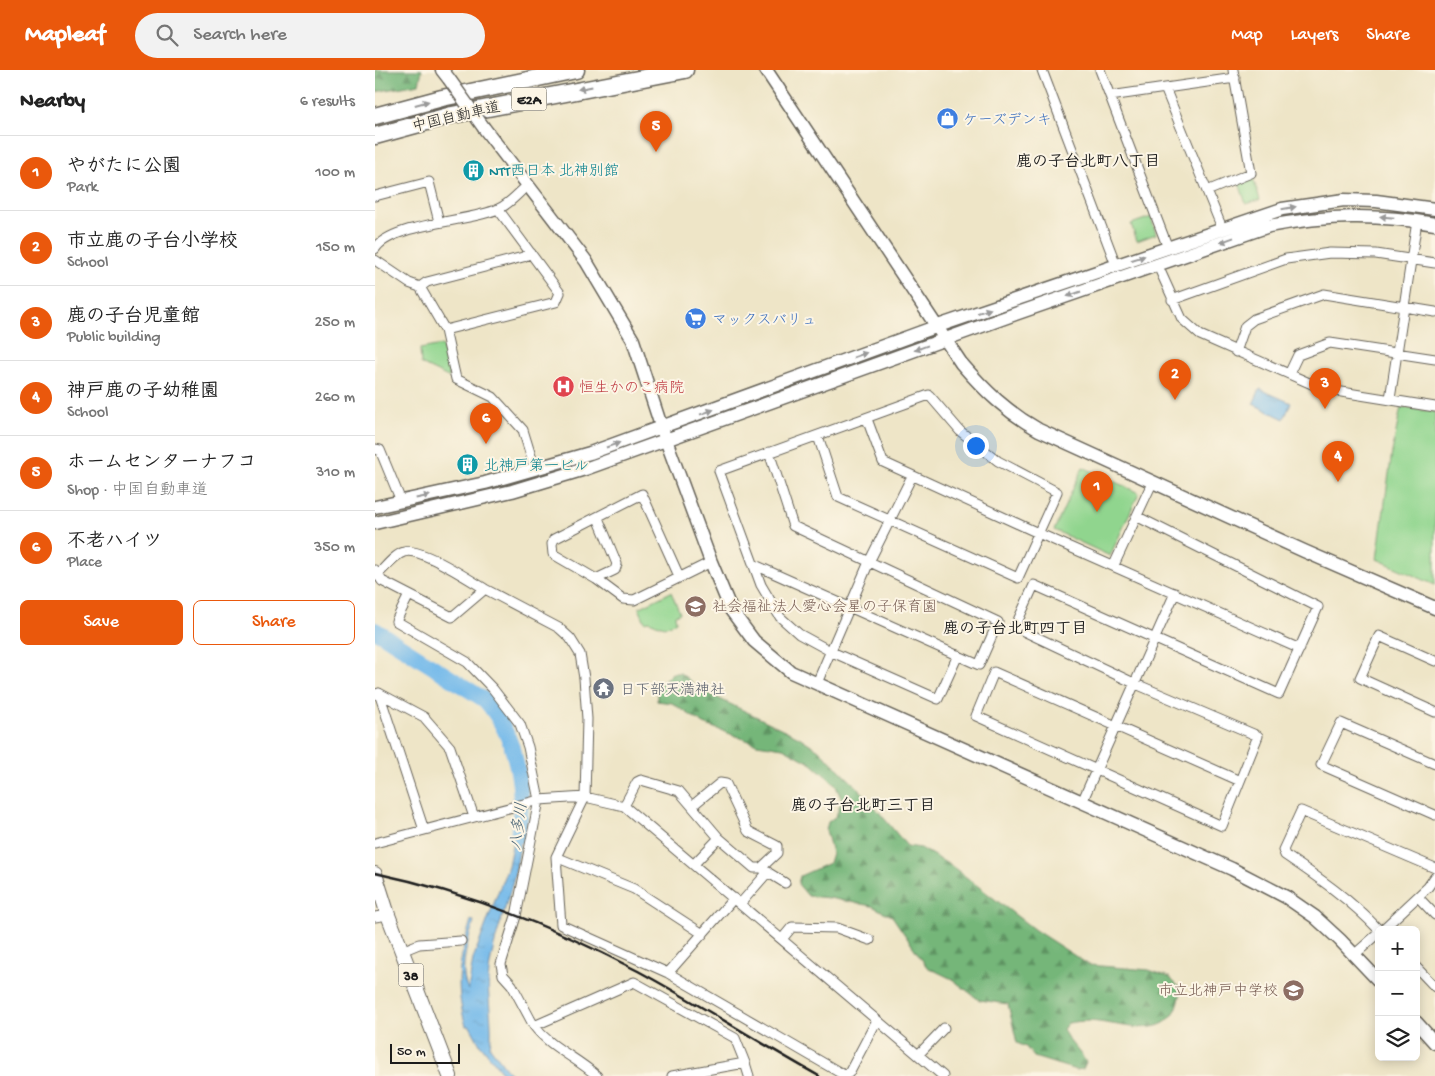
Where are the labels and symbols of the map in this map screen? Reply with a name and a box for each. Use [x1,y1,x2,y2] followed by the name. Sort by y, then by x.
[577,84,593,92] one-way arrow
[511,88,547,110] road number: E2A
[410,98,502,137] street label: 中国自動車道
[415,99,430,107] one-way arrow
[935,107,959,131] shop icon: ケーズデンキ
[640,111,672,152] pin: 5
[963,112,1052,130] place label: ケーズデンキ
[1016,152,1160,173] district label: 鹿の子台北町八丁目
[461,158,485,182] building icon: NTT西日本 北神別館
[489,162,619,181] place label: NTT西日本 北神別館
[1281,204,1297,212] one-way arrow
[1378,213,1394,221] one-way arrow
[1220,237,1235,244] one-way arrow
[1130,254,1145,261] one-way arrow
[1066,291,1081,299] one-way arrow
[977,306,992,314] one-way arrow
[684,307,708,331] supermarket icon: マックスバリュ
[712,312,817,330] place label: マックスバリュ
[913,344,928,352] one-way arrow
[852,351,867,358] one-way arrow
[1159,359,1191,400] pin: 2
[1309,368,1341,409] pin: 3
[551,375,575,399] hospital icon: 恒生かのこ病院
[579,379,684,398] place label: 恒生かのこ病院
[470,403,502,444] pin: 6
[700,408,715,416] one-way arrow
[963,433,989,459] your location
[606,441,621,449] one-way arrow
[1322,441,1354,482] pin: 4
[456,453,480,477] building icon: 北神戸第一ビル
[484,457,589,476] place label: 北神戸第一ビル
[1081,471,1113,512] pin: 1
[415,493,430,501] one-way arrow
[684,594,708,618] school or university icon: 社会福祉法人愛心会星の子保育園
[712,598,937,617] place label: 社会福祉法人愛心会星の子保育園
[943,619,1087,640] district label: 鹿の子台北町四丁目
[592,677,616,701] temple icon: 日下部天満神社
[620,681,725,700] place label: 日下部天満神社
[791,796,935,817] district label: 鹿の子台北町三丁目
[507,801,533,852] water label: 八多川
[399,964,423,986] road number: 38
[1282,978,1306,1002] school or university icon: 市立北神戸中学校
[1158,982,1278,1001] place label: 市立北神戸中学校
[390,1041,460,1064] scale bar

